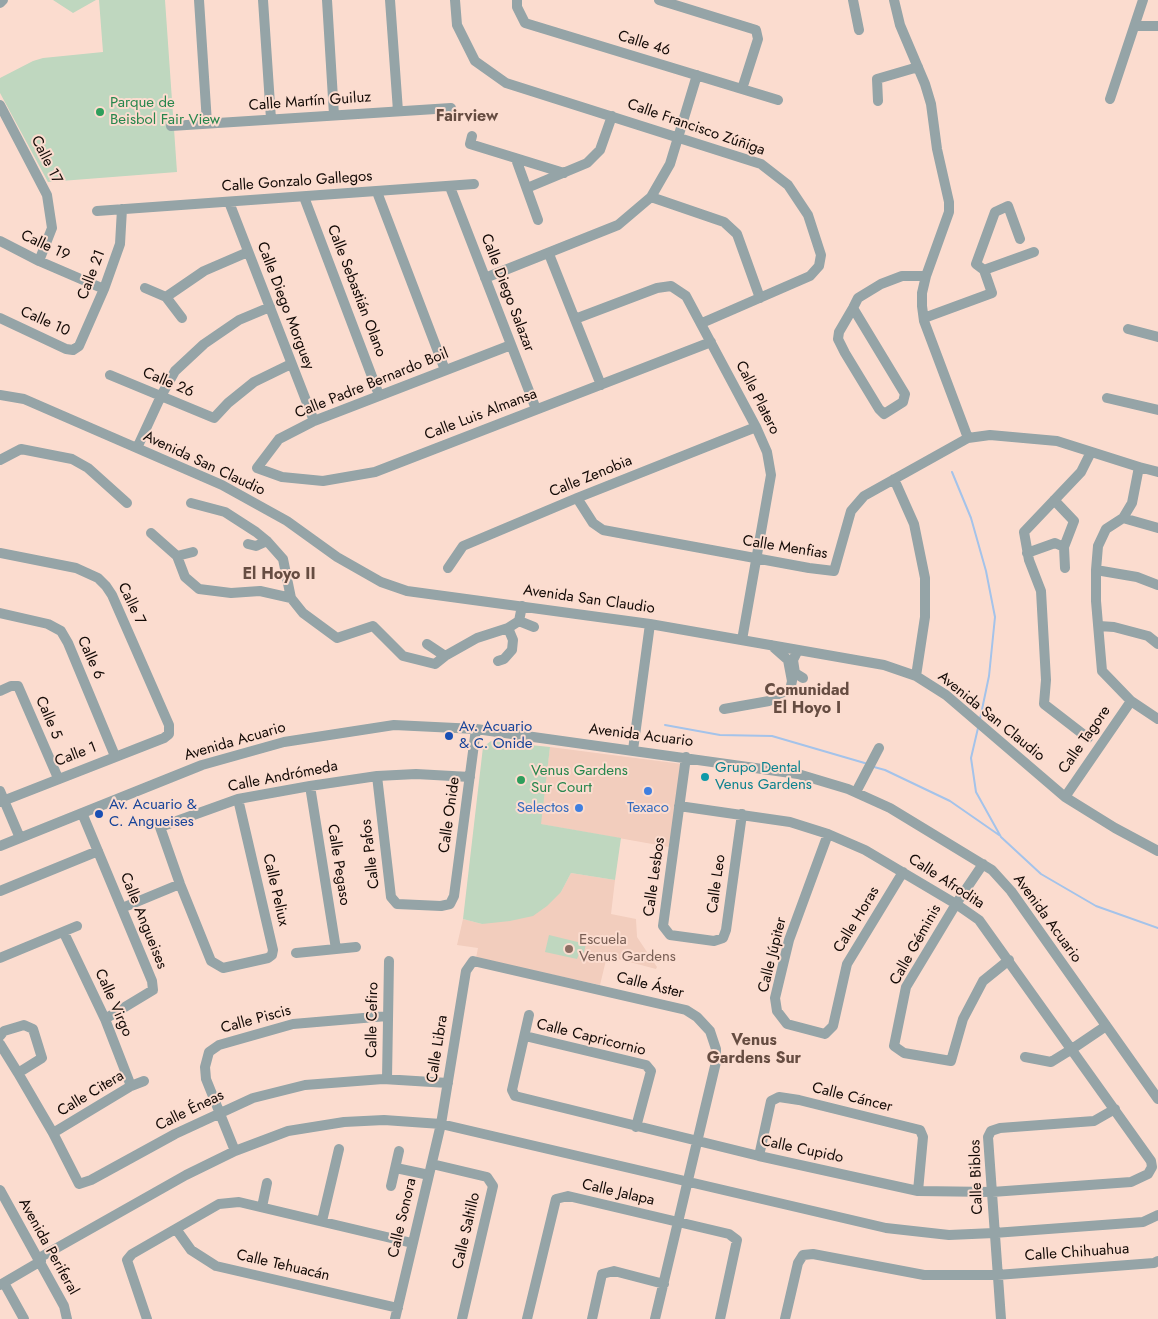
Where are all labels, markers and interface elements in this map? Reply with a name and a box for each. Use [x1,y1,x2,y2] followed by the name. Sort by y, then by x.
[616,27,672,61] street label: Calle 46
[248,89,372,115] street label: Calle Martín Guiluz
[110,94,220,129] place label: Parque de Beisbol Fair View
[625,96,767,160] street label: Calle Francisco Zúñiga
[94,106,106,118] marker: Parque de Beisbol Fair View
[436,107,498,127] district label: Fairview
[26,133,66,187] street label: Calle 17
[221,168,373,196] street label: Calle Gonzalo Gallegos
[322,222,390,360] street label: Calle Sebastián Olano
[18,227,72,265] street label: Calle 19
[476,231,538,355] street label: Calle Diego Salazar
[252,240,318,372] street label: Calle Diego Morguey
[74,248,110,302] street label: Calle 21
[17,303,73,341] street label: Calle 10
[293,345,451,423] street label: Calle Padre Bernardo Boil
[731,358,783,438] street label: Calle Platero
[140,364,196,402] street label: Calle 26
[422,385,540,445] street label: Calle Luis Almansa
[140,428,268,500] street label: Avenida San Claudio
[547,452,635,502] street label: Calle Zenobia
[741,532,829,564] street label: Calle Menfias
[242,565,316,585] district label: El Hoyo II
[113,580,149,628] street label: Calle 7
[522,582,656,618] street label: Avenida San Claudio
[73,634,107,682] street label: Calle 6
[934,668,1048,766] street label: Avenida San Claudio
[765,681,849,719] district label: Comunidad El Hoyo I
[31,694,65,742] street label: Calle 5
[1055,703,1115,777] street label: Calle Tagore
[459,718,533,753] place label: Av. Acuario & C. Onide
[182,719,288,765] street label: Avenida Acuario
[588,721,694,751] street label: Avenida Acuario
[443,730,455,742] marker: Av. Acuario & C. Onide
[53,739,99,771] street label: Calle 1
[227,758,339,796] street label: Calle Andrómeda
[715,759,812,794] place label: Grupo Dental Venus Gardens
[531,762,628,797] place label: Venus Gardens Sur Court
[699,771,711,783] marker: Grupo Dental Venus Gardens
[515,774,527,786] marker: Venus Gardens Sur Court
[436,776,464,854] street label: Calle Onide
[642,785,654,797] marker: Texaco
[109,796,197,831] place label: Av. Acuario & C. Angueises
[517,799,569,817] place label: Selectos
[627,799,669,817] place label: Texaco
[573,802,585,814] marker: Selectos
[93,808,105,820] marker: Av. Acuario & C. Angueises
[358,818,384,890] street label: Calle Pafos
[323,823,353,907] street label: Calle Pegaso
[641,836,669,918] street label: Calle Lesbos
[905,851,987,913] street label: Calle Afrodita
[258,852,292,928] street label: Calle Peliux
[704,853,730,915] street label: Calle Leo
[116,870,170,972] street label: Calle Angueises
[1009,871,1085,967] street label: Avenida Acuario
[830,884,884,956] street label: Calle Horas
[886,902,946,988] street label: Calle Géminis
[755,915,791,995] street label: Calle Júpiter
[579,931,676,966] place label: Escuela Venus Gardens
[563,943,575,955] marker: Escuela Venus Gardens
[90,966,136,1040] street label: Calle Virgo
[614,969,686,1003] street label: Calle Áster
[363,982,383,1058] street label: Calle Cefiro
[219,1002,293,1038] street label: Calle Piscis
[424,1014,452,1084] street label: Calle Libra
[534,1016,648,1060] street label: Calle Capricornio
[707,1031,801,1069] district label: Venus Gardens Sur
[54,1067,128,1121] street label: Calle Citera
[810,1079,894,1117] street label: Calle Cáncer
[153,1087,227,1135] street label: Calle Éneas
[759,1132,845,1168] street label: Calle Cupido
[967,1139,987,1215] street label: Calle Biblos
[385,1176,421,1260] street label: Calle Sonora
[580,1176,656,1210] street label: Calle Jalapa
[449,1191,485,1271] street label: Calle Saltillo
[14,1196,82,1298] street label: Avenida Periferal
[1024,1240,1130,1266] street label: Calle Chihuahua
[235,1247,331,1285] street label: Calle Tehuacán

